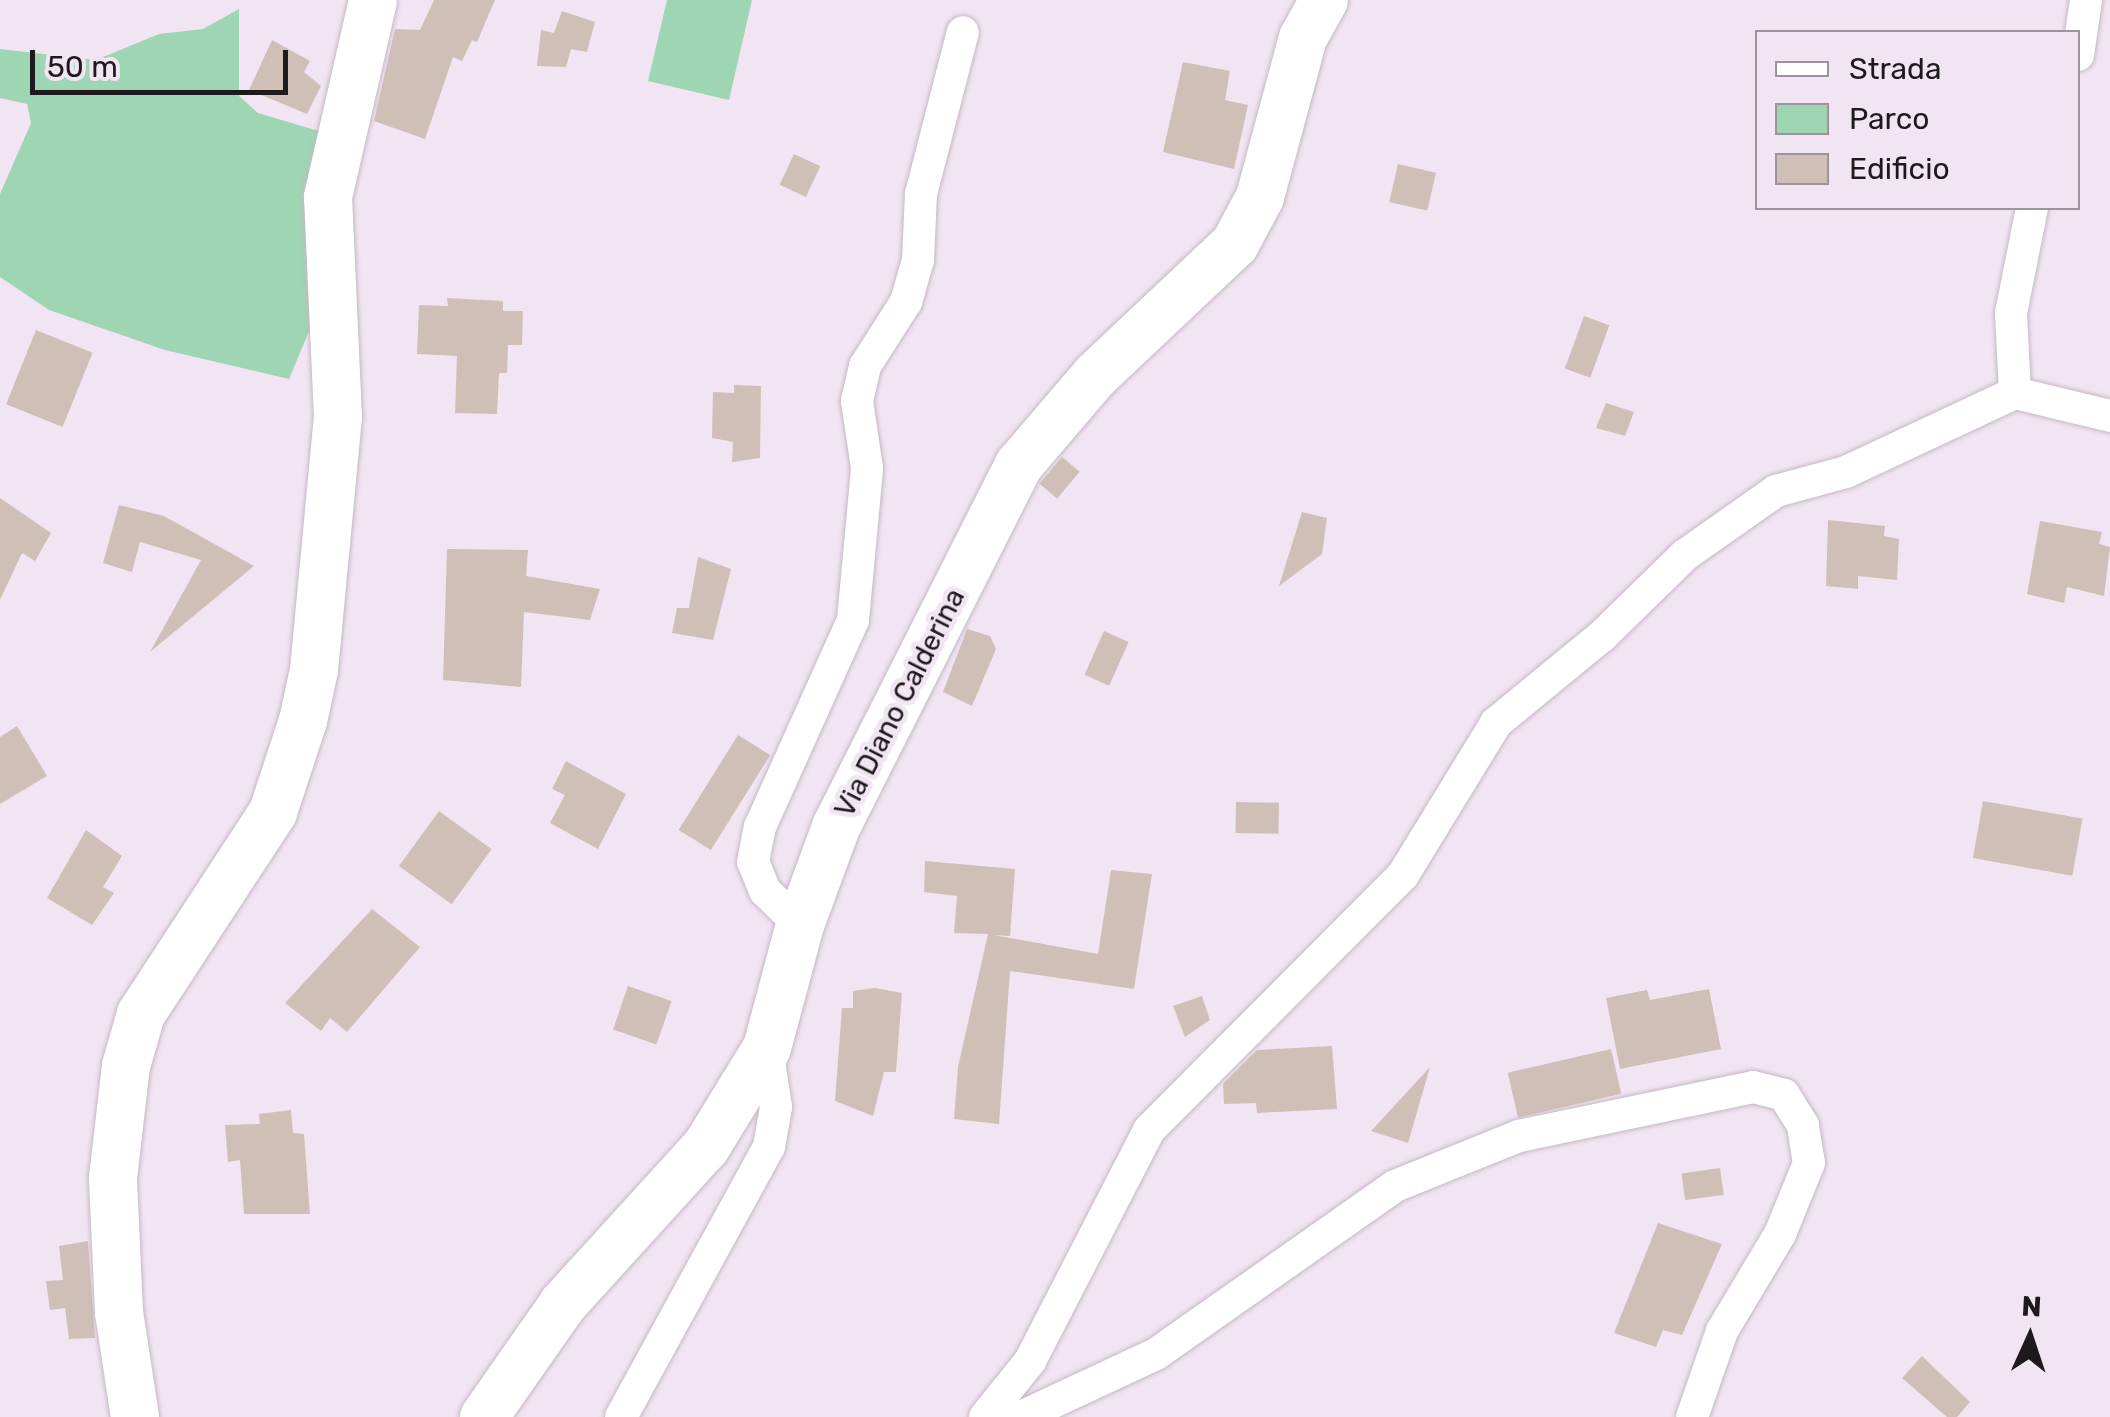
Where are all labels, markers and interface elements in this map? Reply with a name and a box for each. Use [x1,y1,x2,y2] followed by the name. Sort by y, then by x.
[35,30,292,92] scale bar
[1755,30,2080,210] legend
[47,49,118,85] text: 50 m
[1849,51,1942,87] text: Strada
[1849,101,1929,137] text: Parco
[1849,151,1950,187] text: Edificio
[828,583,972,823] street label: Via Diano Calderina
[1980,1287,2080,1387] north arrow
[2021,1290,2043,1324] text: N

